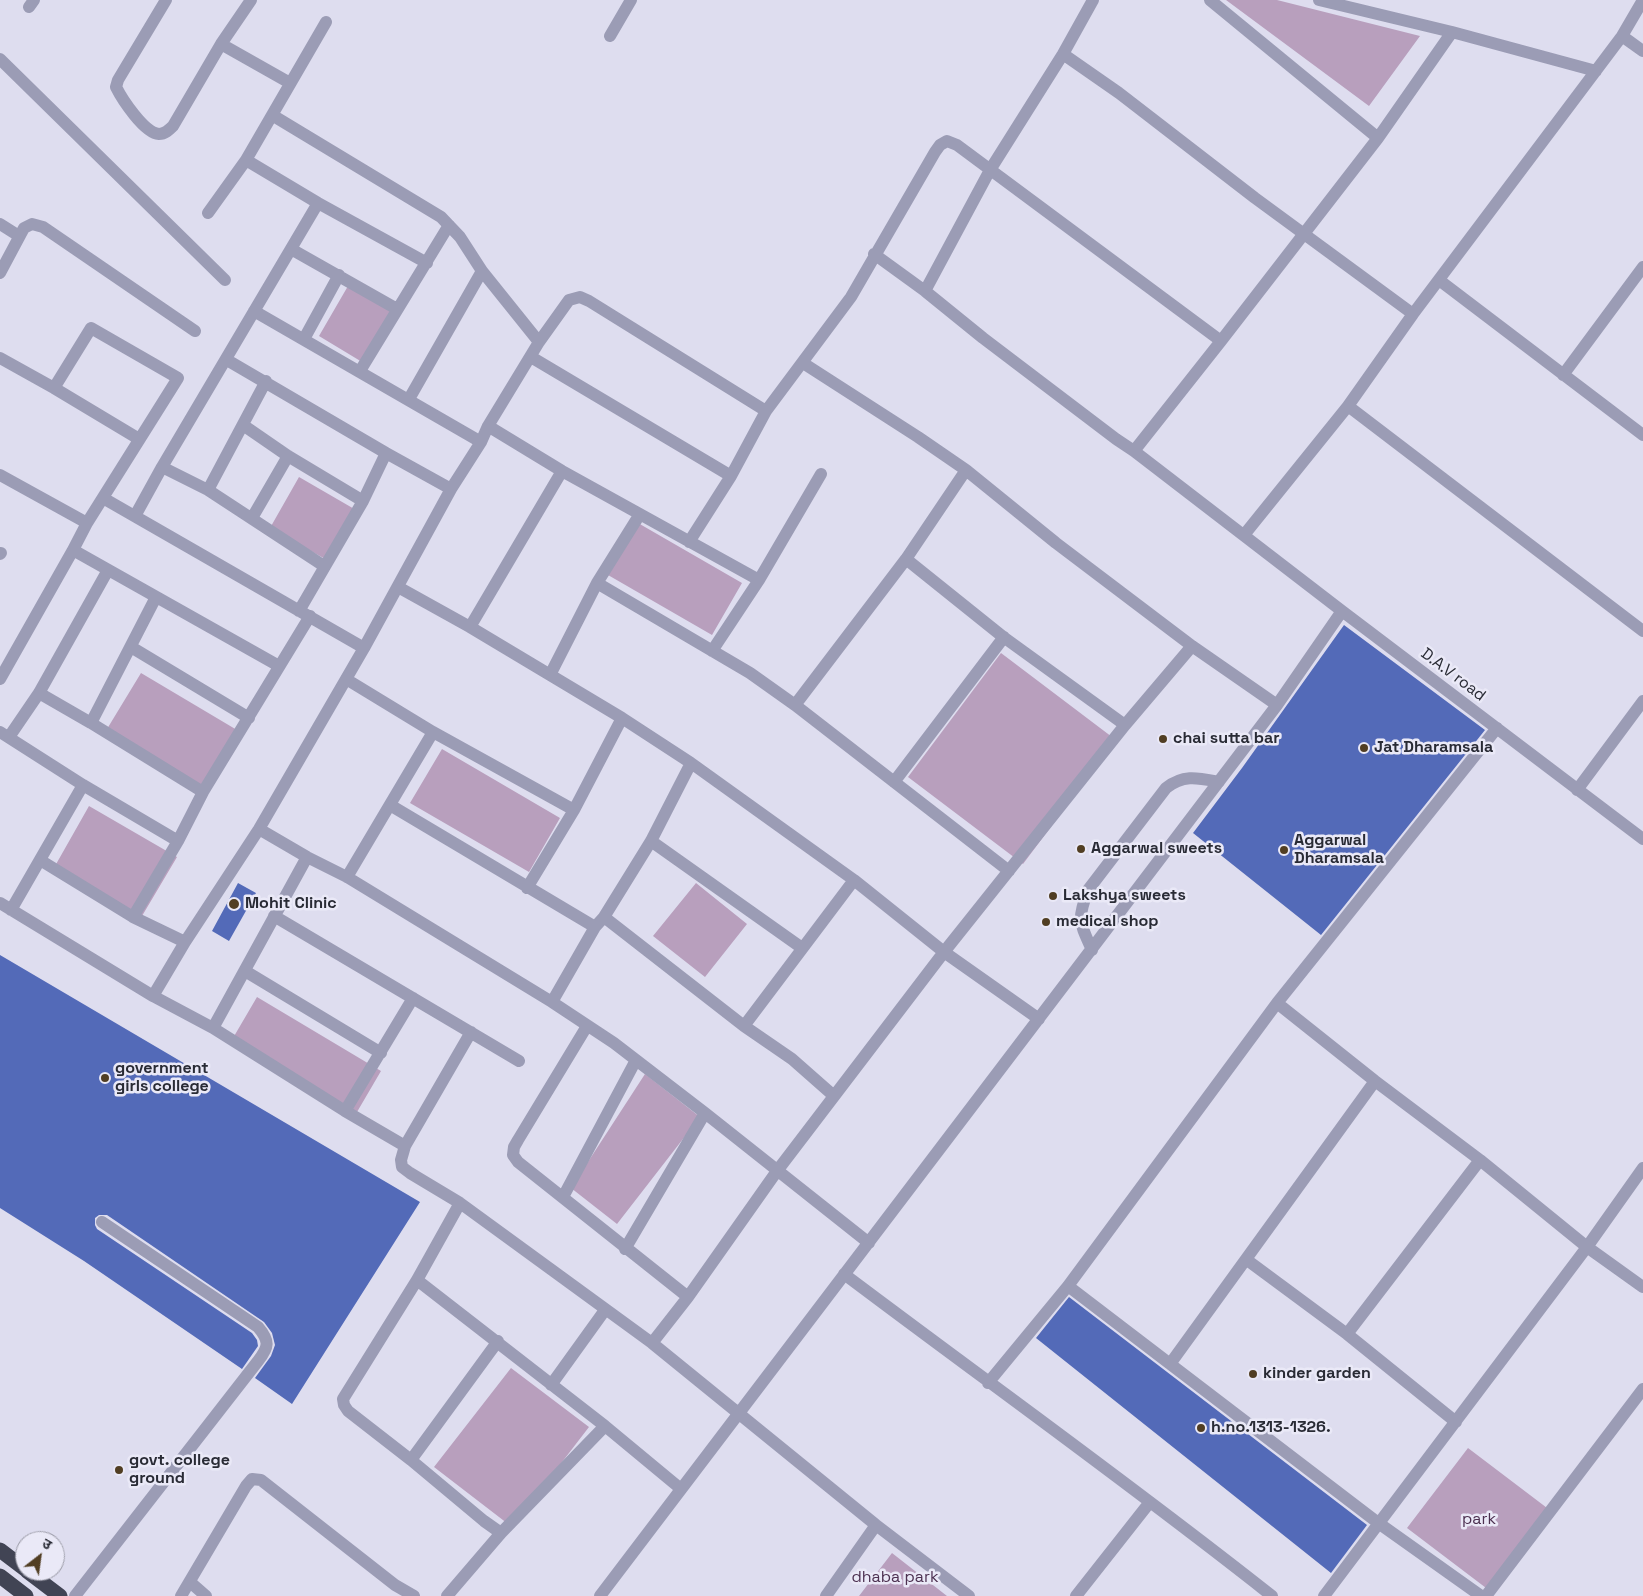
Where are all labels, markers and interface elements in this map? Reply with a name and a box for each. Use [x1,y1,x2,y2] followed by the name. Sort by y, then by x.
[1417,644,1489,706] street label: D.A.V road
[1173,729,1280,749] place label: chai sutta bar
[1157,733,1169,745] marker: chai sutta bar
[1374,738,1493,758] place label: Jat Dharamsala
[1358,742,1370,754] marker: Jat Dharamsala
[1294,831,1384,869] place label: Aggarwal Dharamsala
[1091,839,1222,859] place label: Aggarwal sweets
[1075,843,1087,855] marker: Aggarwal sweets
[1278,844,1290,856] marker: Aggarwal Dharamsala
[1063,886,1186,906] place label: Lakshya sweets
[1047,890,1059,902] marker: Lakshya sweets
[245,894,337,914] place label: Mohit Clinic
[227,897,241,911] marker: Mohit Clinic
[1056,912,1159,932] place label: medical shop
[1040,916,1052,928] marker: medical shop
[115,1059,209,1097] place label: government girls college
[99,1072,111,1084] marker: government girls college
[1263,1364,1371,1384] place label: kinder garden
[1247,1368,1259,1380] marker: kinder garden
[1211,1418,1331,1438] place label: h.no.1313-1326.
[1195,1422,1207,1434] marker: h.no.1313-1326.
[129,1451,230,1489] place label: govt. college ground
[113,1464,125,1476] marker: govt. college ground
[1462,1510,1496,1530] park label: park
[15,1531,65,1581] north arrow
[39,1534,55,1554] text: उ
[851,1568,939,1588] park label: dhaba park

